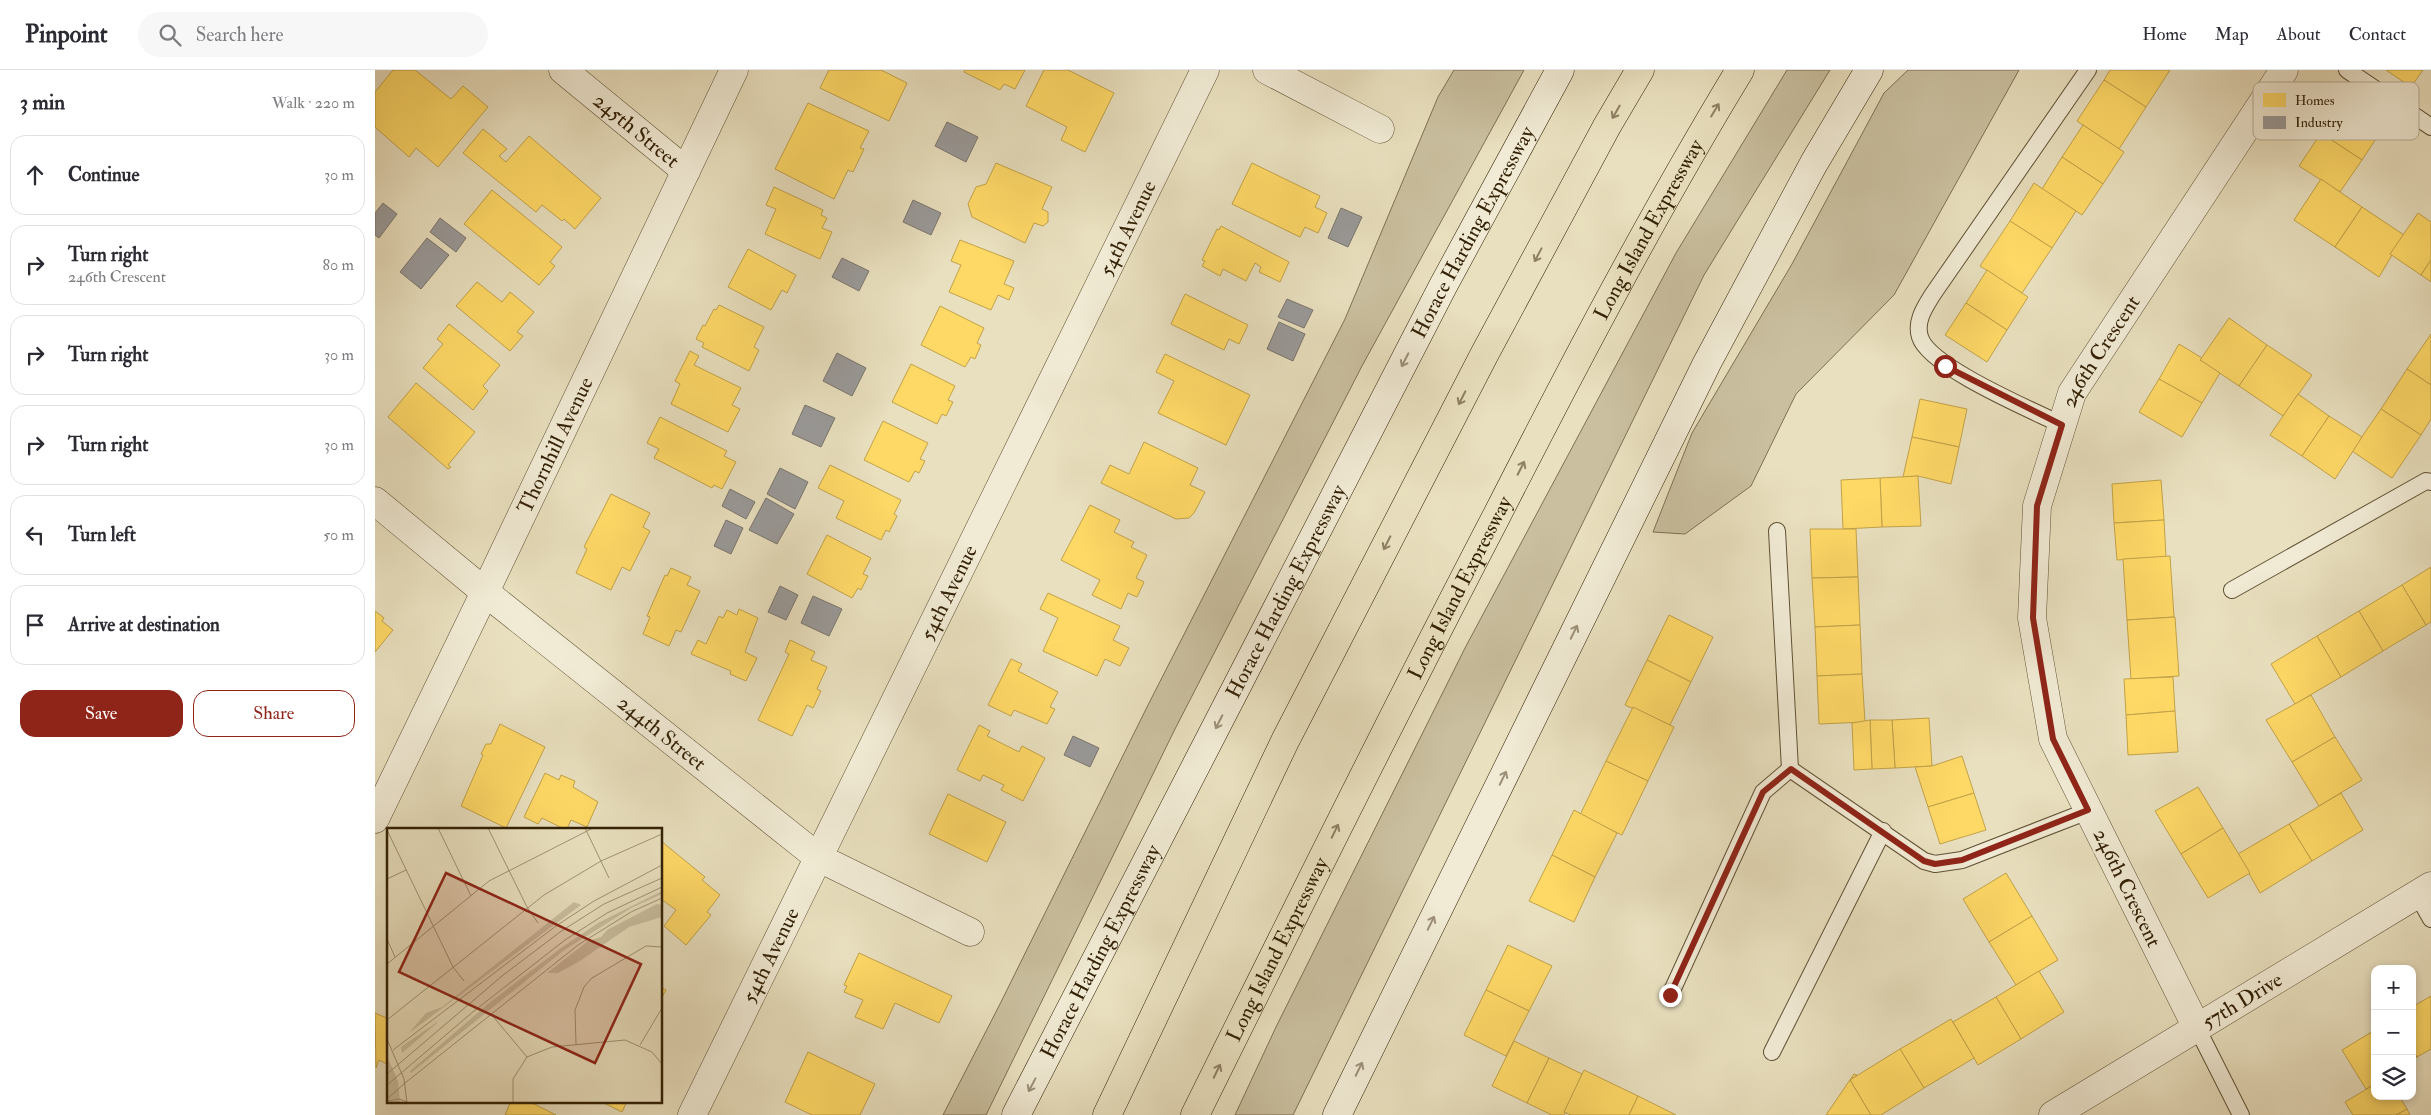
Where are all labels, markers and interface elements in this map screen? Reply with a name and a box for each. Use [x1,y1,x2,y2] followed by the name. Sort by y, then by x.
[138,12,488,57] search box
[25,19,108,50] text: Pinpoint
[156,21,184,49] icon: search
[196,23,283,47] text: Search here
[2142,23,2187,46] text: Home
[2215,23,2249,46] text: Map
[2277,23,2321,46] text: About
[2349,23,2406,46] text: Contact
[2253,82,2419,140] legend
[588,87,685,174] street label: 245th Street
[20,89,65,116] text: 3 min
[2295,92,2335,109] text: Homes
[272,93,355,113] text: Walk · 220 m
[1610,104,1620,119] one-way arrow
[1711,104,1721,118] one-way arrow
[2295,114,2344,132] text: Industry
[1405,121,1541,343] street label: Horace Harding Expressway
[1588,134,1710,325] street label: Long Island Expressway
[21,161,49,189] icon: ahead
[68,163,139,187] text: Continue
[324,165,354,185] text: 30 m
[1093,176,1162,280] street label: 54th Avenue
[68,243,148,267] text: Turn right
[1533,247,1543,262] one-way arrow
[21,251,49,279] icon: right
[323,255,354,275] text: 80 m
[68,267,166,287] text: 246th Crescent
[2055,290,2146,411] street label: 246th Crescent
[21,341,49,369] icon: right
[68,343,148,367] text: Turn right
[324,345,354,365] text: 30 m
[1400,352,1409,367] one-way arrow
[1934,355,1957,378] route start
[511,372,599,518] street label: Thornhill Avenue
[1457,390,1466,405] one-way arrow
[21,431,49,459] icon: right
[68,433,148,457] text: Turn right
[324,435,354,455] text: 30 m
[1516,461,1526,476] one-way arrow
[1219,479,1352,703] street label: Horace Harding Expressway
[1401,491,1518,684] street label: Long Island Expressway
[21,521,49,549] icon: left
[68,523,136,547] text: Turn left
[323,525,354,545] text: 50 m
[1382,535,1392,550] one-way arrow
[914,540,983,645] street label: 54th Avenue
[21,611,49,639] icon: arrive
[68,613,220,637] text: Arrive at destination
[1570,625,1580,640] one-way arrow
[612,689,712,777] street label: 244th Street
[20,690,183,737] button: Save
[193,690,355,737] button: Share
[1214,715,1224,730] one-way arrow
[1499,771,1508,786] one-way arrow
[1331,824,1340,839] one-way arrow
[2087,824,2167,952] street label: 246th Crescent
[387,828,663,1102] inset map
[1034,839,1167,1063] street label: Horace Harding Expressway
[1220,852,1335,1046] street label: Long Island Expressway
[736,903,805,1007] street label: 54th Avenue
[1426,916,1436,931] one-way arrow
[2371,965,2416,1100] map controls
[2371,965,2416,1010] button: +
[2197,966,2287,1035] street label: 57th Drive
[1659,984,1682,1007] route end
[2371,1010,2416,1055] button: −
[2371,1055,2416,1100] button: layers
[1355,1062,1364,1077] one-way arrow
[1213,1064,1222,1079] one-way arrow
[1027,1077,1037,1091] one-way arrow

